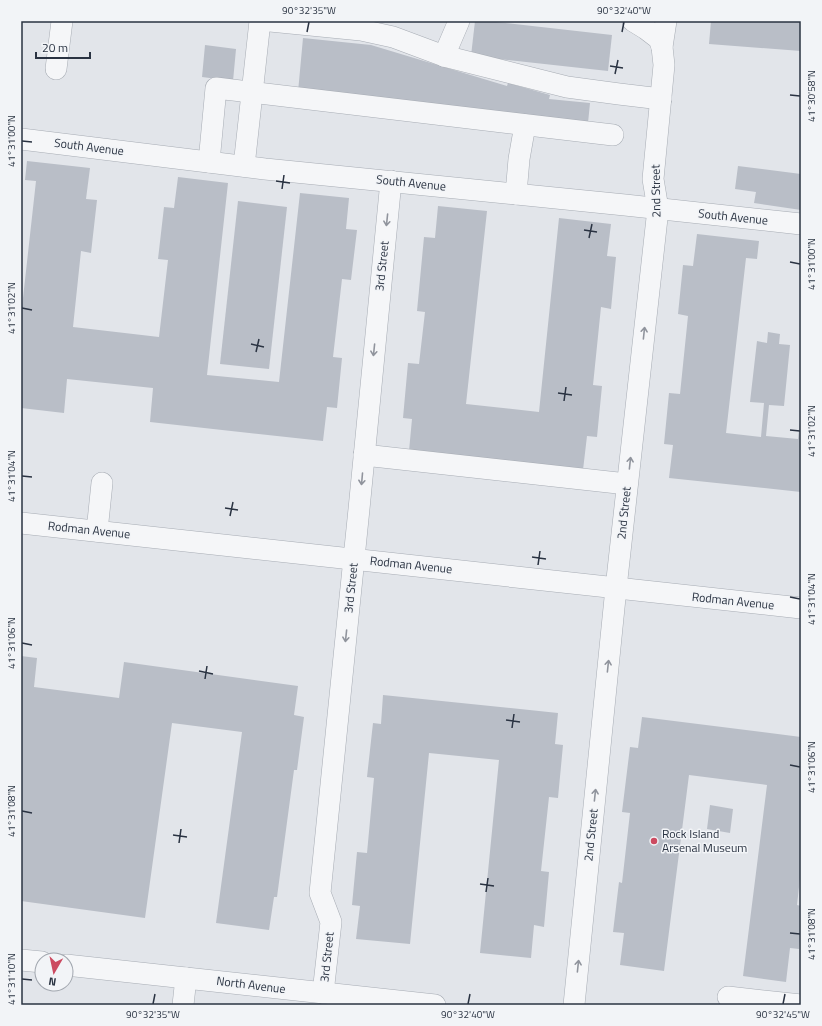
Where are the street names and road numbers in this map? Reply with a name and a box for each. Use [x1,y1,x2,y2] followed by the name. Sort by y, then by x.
[53,133,125,160] street label: South Avenue
[646,164,665,218] street label: 2nd Street
[375,169,447,196] street label: South Avenue
[697,203,769,230] street label: South Avenue
[369,239,394,292] street label: 3rd Street
[611,485,636,540] street label: 2nd Street
[47,516,131,543] street label: Rodman Avenue
[369,551,453,578] street label: Rodman Avenue
[338,561,363,614] street label: 3rd Street
[691,587,775,614] street label: Rodman Avenue
[578,807,603,862] street label: 2nd Street
[314,930,339,983] street label: 3rd Street
[215,971,287,998] street label: North Avenue

